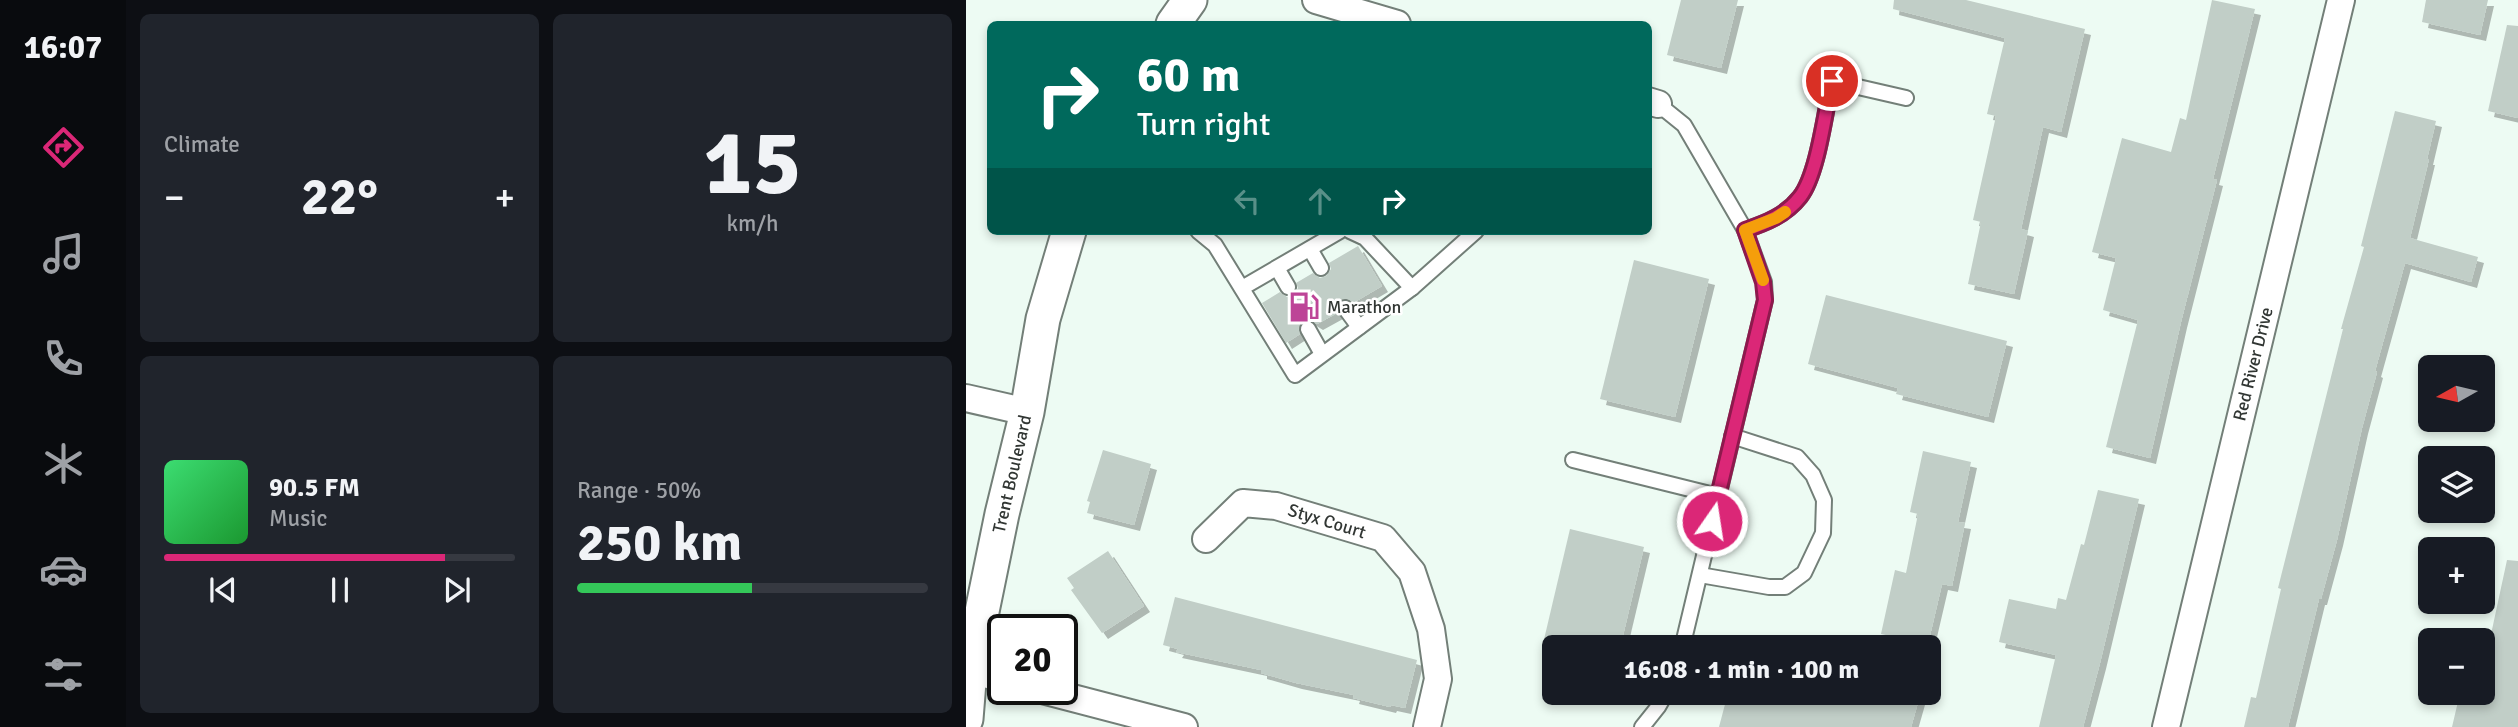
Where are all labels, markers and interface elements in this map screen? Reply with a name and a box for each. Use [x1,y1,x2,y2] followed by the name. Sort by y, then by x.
[24,28,102,67] text: 16:07
[1137,45,1240,105] text: 60 m
[1022,49,1113,140] icon: right
[1802,51,1862,111] pin
[1813,62,1851,100] icon: arrive
[1137,105,1270,144] text: Turn right
[703,107,802,220] text: 15
[39,123,88,172] icon: directions
[164,130,240,159] text: Climate
[301,165,378,229] text: 22°
[164,174,185,221] text: −
[494,174,515,221] text: +
[1228,182,1266,220] icon: left
[1301,182,1339,220] icon: ahead
[1374,182,1412,220] icon: right
[726,209,779,238] text: km/h
[39,229,88,278] icon: music
[1287,290,1321,324] fuel station icon: Marathon
[1327,296,1401,318] place label: Marathon
[2228,305,2278,423] street label: Red River Drive
[39,334,88,383] icon: phone
[2418,355,2496,432] north arrow
[2418,355,2495,705] map controls
[988,413,1036,535] street label: Trent Boulevard
[39,439,88,488] icon: climate
[2418,446,2495,523] button: layers
[269,472,360,504] text: 90.5 FM
[577,476,701,505] text: Range · 50%
[1675,484,1749,558] position arrow
[1285,499,1369,543] street label: Styx Court
[269,504,327,533] text: Music
[577,511,742,575] text: 250 km
[2418,537,2495,614] button: +
[39,545,88,594] icon: car
[204,571,242,609] icon: previous
[321,571,359,609] icon: pause
[438,571,476,609] icon: next
[987,614,1078,705] speed limit sign: 20
[2418,628,2495,705] button: −
[39,650,88,699] icon: filters
[1624,654,1859,686] text: 16:08 · 1 min · 100 m

